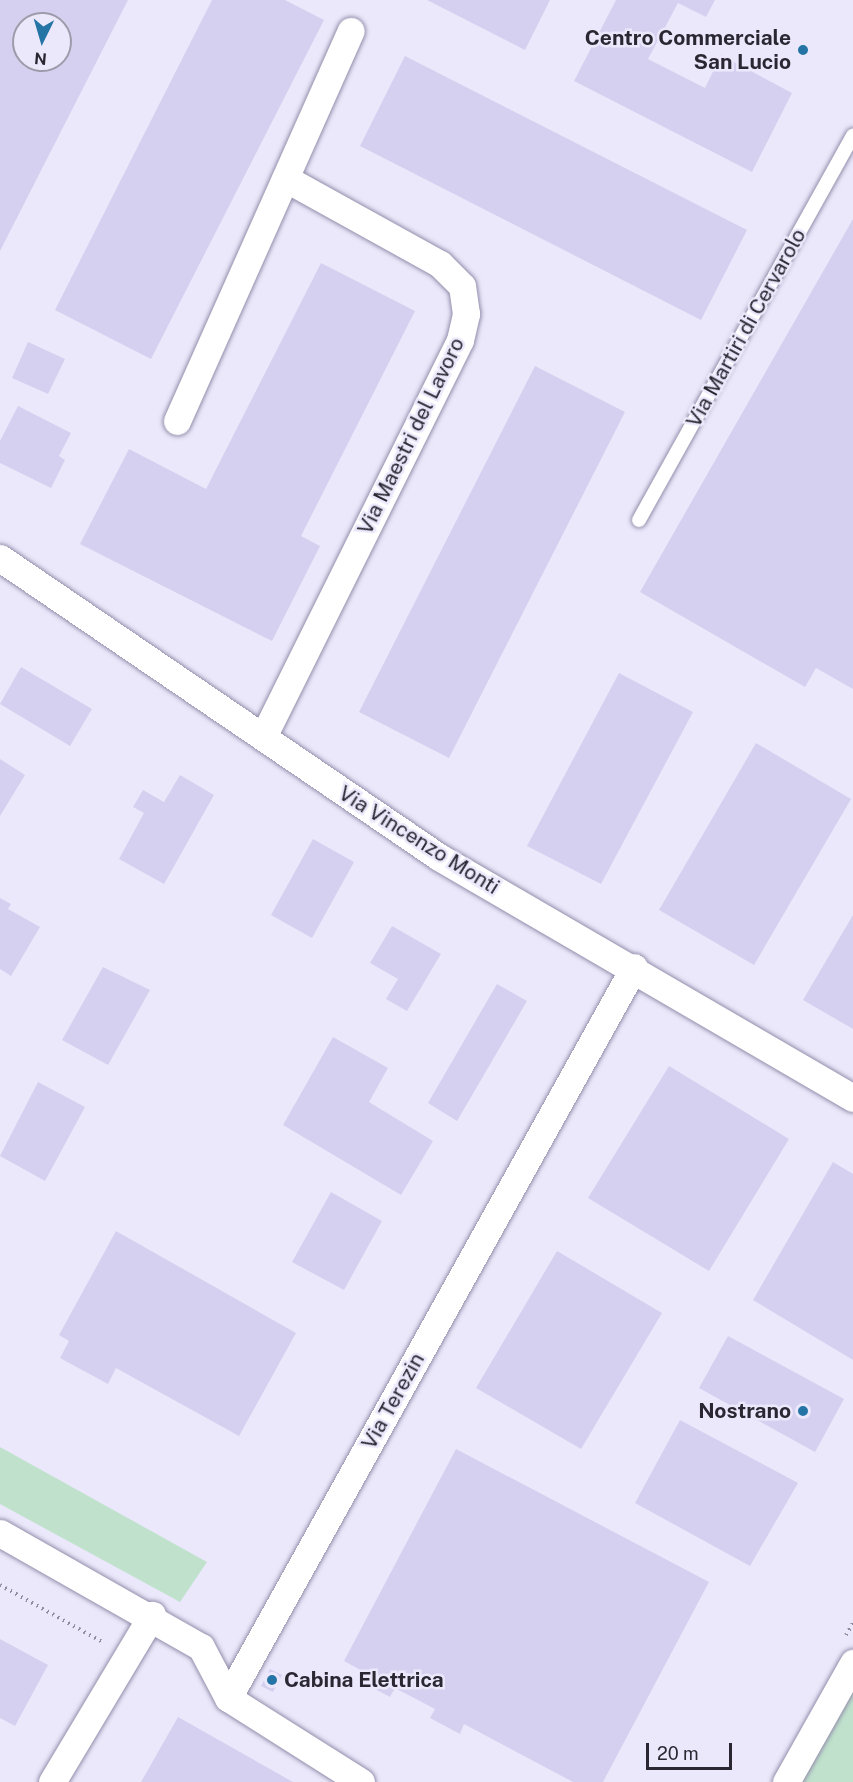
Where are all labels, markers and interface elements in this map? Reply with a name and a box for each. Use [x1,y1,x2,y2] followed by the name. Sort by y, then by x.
[12,12,72,72] north arrow
[585,25,791,75] place label: Centro Commerciale San Lucio
[796,43,810,57] marker: Centro Commerciale San Lucio
[34,48,48,68] text: N
[681,224,811,432] street label: Via Martiri di Cervarolo
[352,333,470,539] street label: Via Maestri del Lavoro
[334,780,504,900] street label: Via Vincenzo Monti
[356,1348,430,1454] street label: Via Terezin
[698,1398,791,1424] place label: Nostrano
[796,1404,810,1418] marker: Nostrano
[284,1667,444,1693] place label: Cabina Elettrica
[265,1673,279,1687] marker: Cabina Elettrica
[649,1731,734,1769] scale bar
[657,1743,699,1764] text: 20 m

